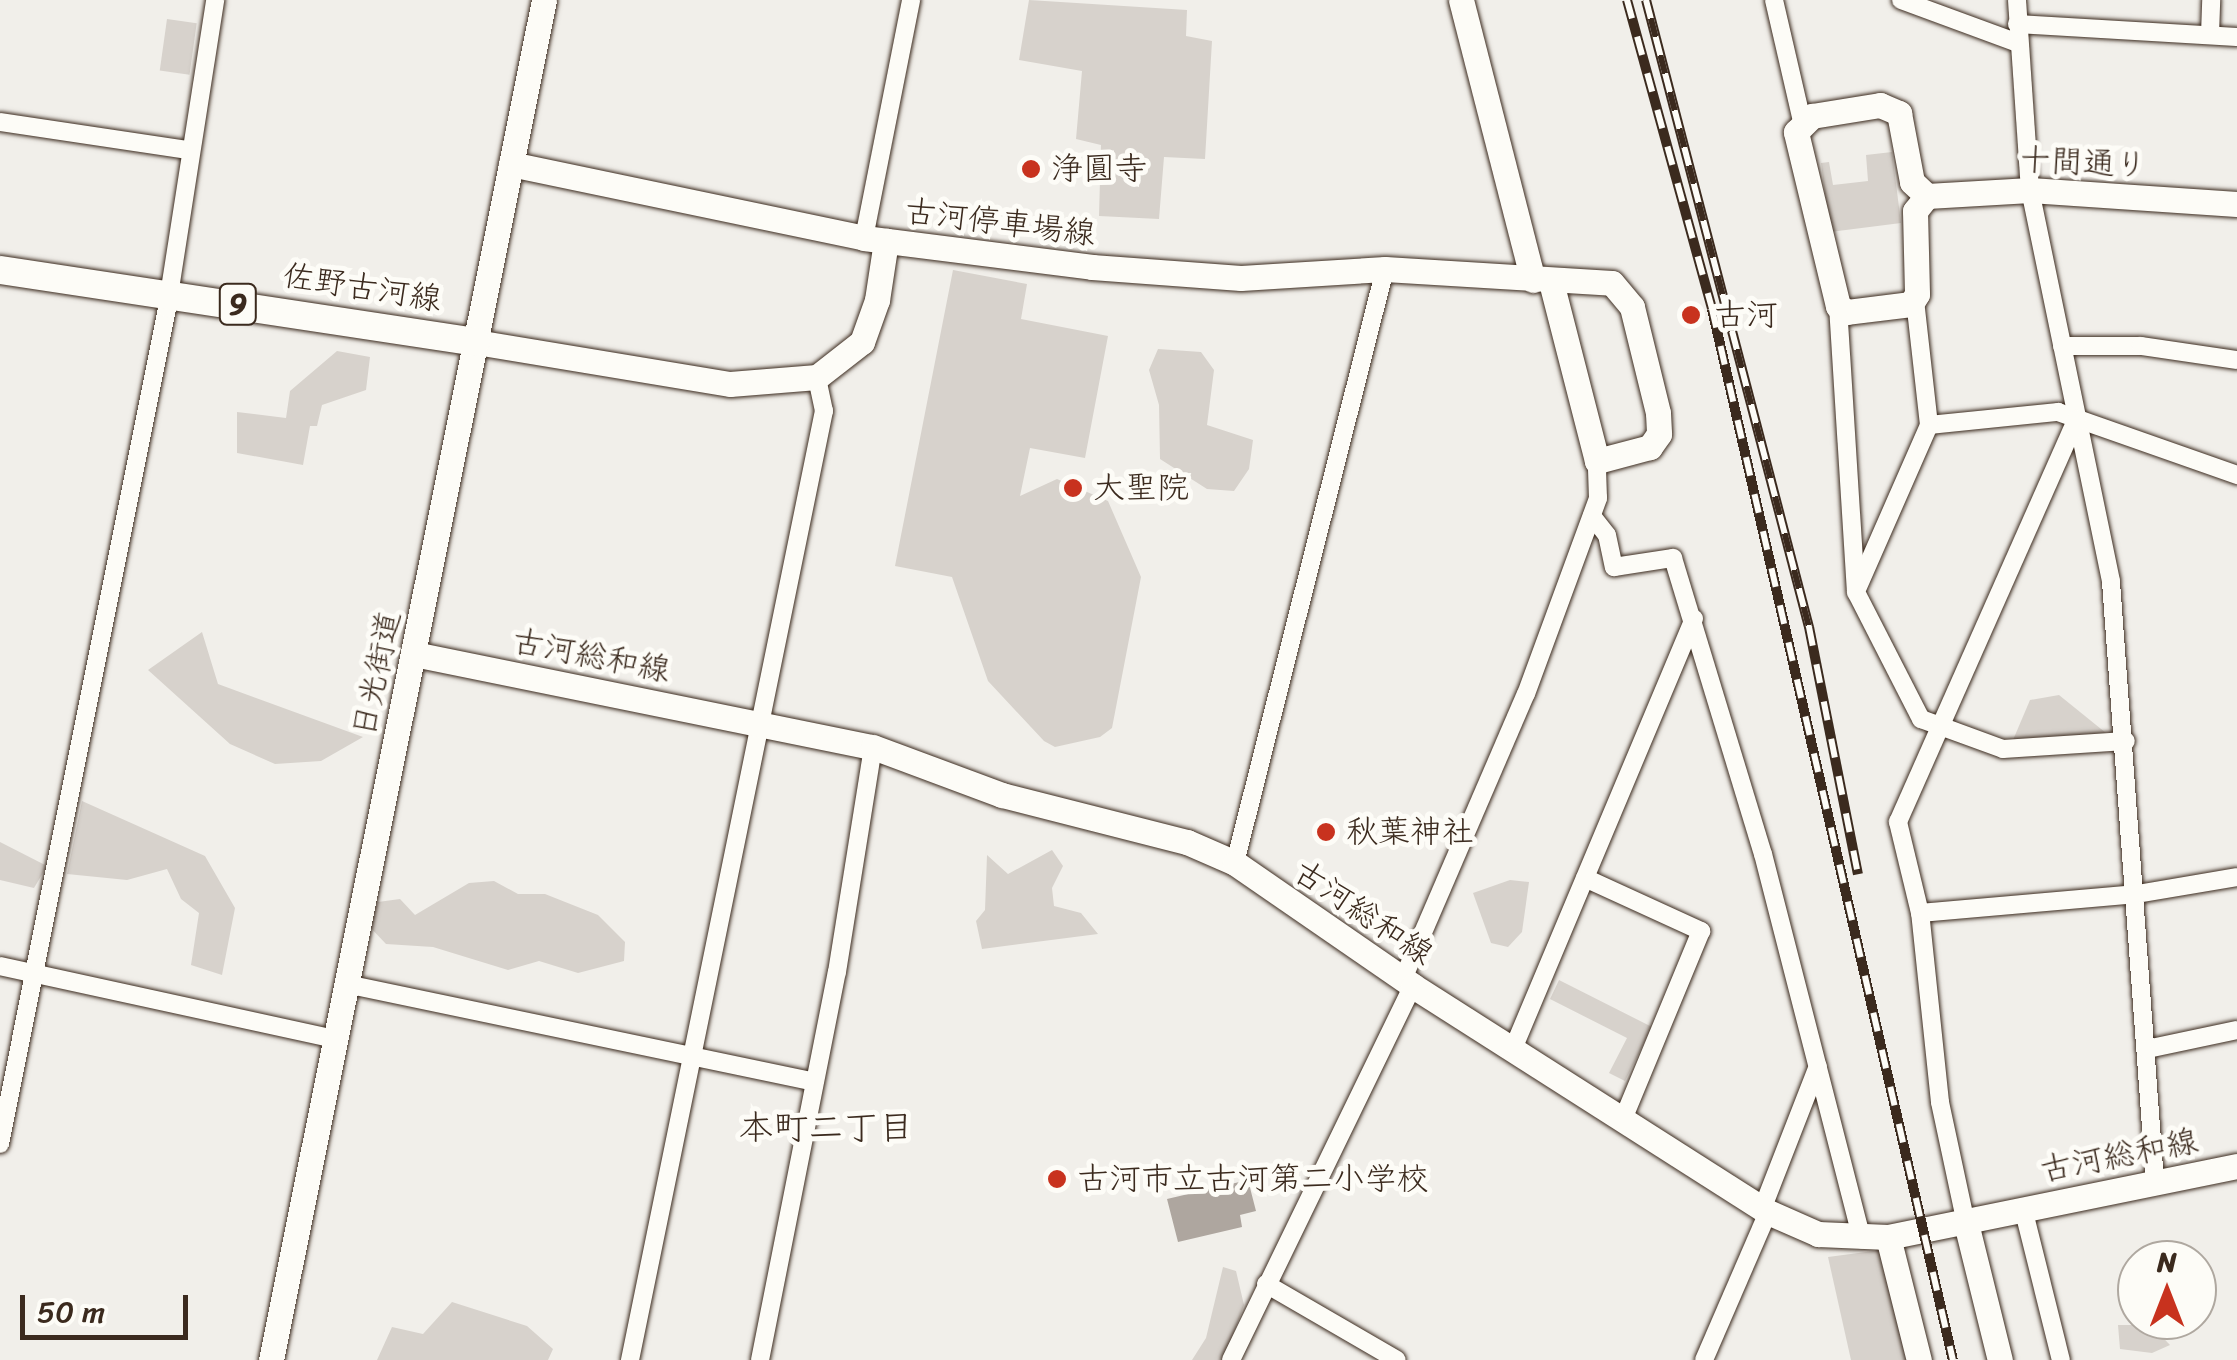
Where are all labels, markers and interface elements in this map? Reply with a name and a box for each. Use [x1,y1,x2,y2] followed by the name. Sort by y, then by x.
[2018,140,2148,186] street label: 十間通り
[1051,150,1147,188] place label: 浄圓寺
[1020,158,1042,180] marker: 浄圓寺
[902,192,1098,254] street label: 古河停車場線
[280,257,444,319] street label: 佐野古河線
[218,279,258,329] road number: 9
[1714,296,1778,334] place label: 古河
[1678,302,1704,328] marker: 古河
[1093,469,1189,507] place label: 大聖院
[1062,477,1084,499] marker: 大聖院
[345,607,409,741] street label: 日光街道
[509,622,673,690] street label: 古河総和線
[1346,813,1474,851] place label: 秋葉神社
[1315,821,1337,843] marker: 秋葉神社
[1286,852,1440,974] street label: 古河総和線
[739,1106,913,1148] district label: 本町二丁目
[2037,1122,2201,1190] street label: 古河総和線
[1077,1160,1429,1198] place label: 古河市立古河第二小学校
[1046,1168,1068,1190] marker: 古河市立古河第二小学校
[2157,1237,2177,1286] text: N
[2117,1240,2217,1340] north arrow
[25,1275,192,1337] scale bar
[37,1285,105,1339] text: 50 m

